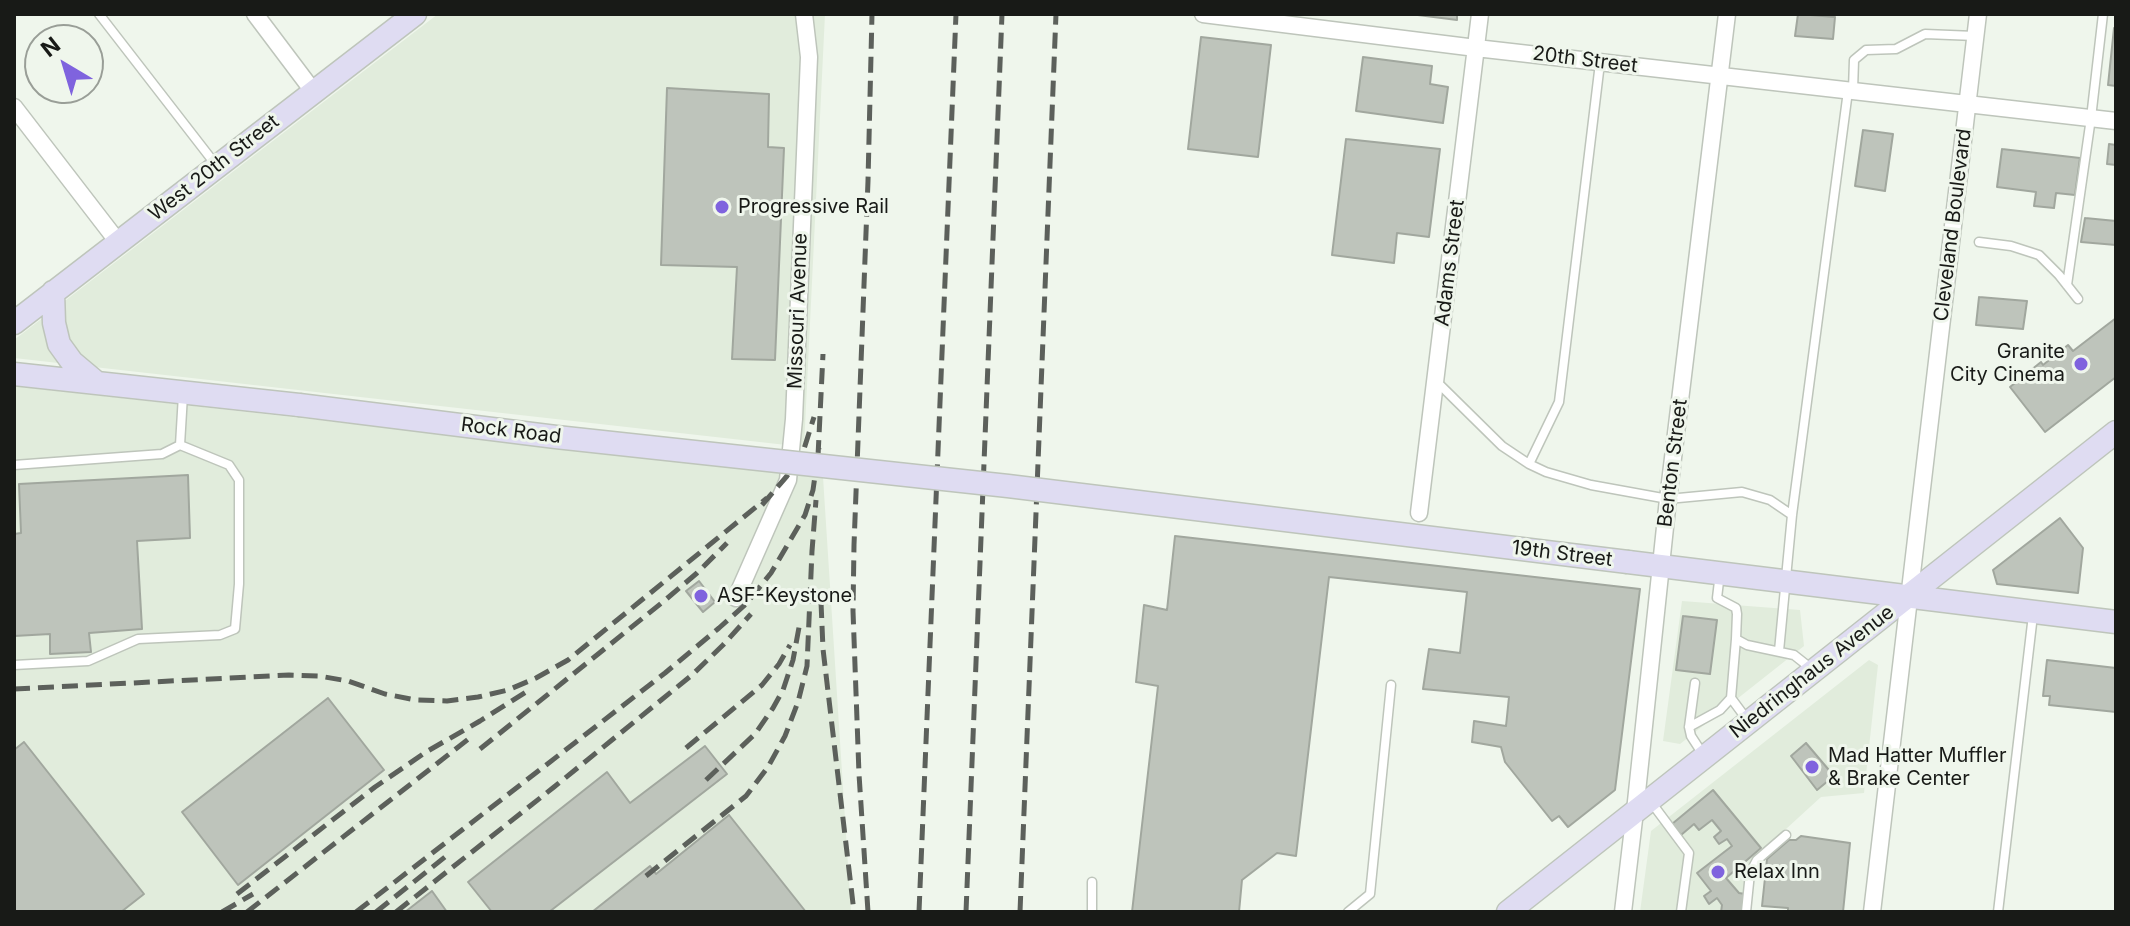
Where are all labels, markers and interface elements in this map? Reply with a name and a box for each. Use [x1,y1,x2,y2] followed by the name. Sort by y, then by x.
[24,24,104,104] north arrow
[36,31,65,62] text: N
[1531,42,1639,78] street label: 20th Street
[144,110,284,226] street label: West 20th Street
[1929,127,1977,323] street label: Cleveland Boulevard
[738,195,889,219] place label: Progressive Rail
[713,198,731,216] marker: Progressive Rail
[1430,198,1470,328] street label: Adams Street
[783,232,813,390] street label: Missouri Avenue
[1950,340,2065,387] place label: Granite City Cinema
[2072,355,2090,373] marker: Granite City Cinema
[1653,398,1693,528] street label: Benton Street
[459,413,563,449] street label: Rock Road
[1510,536,1614,572] street label: 19th Street
[717,584,852,608] place label: ASF-Keystone
[692,587,710,605] marker: ASF-Keystone
[1725,600,1899,744] street label: Niedringhaus Avenue
[1828,744,2006,791] place label: Mad Hatter Muffler & Brake Center
[1803,758,1821,776] marker: Mad Hatter Muffler & Brake Center
[1734,860,1820,884] place label: Relax Inn
[1709,863,1727,881] marker: Relax Inn

